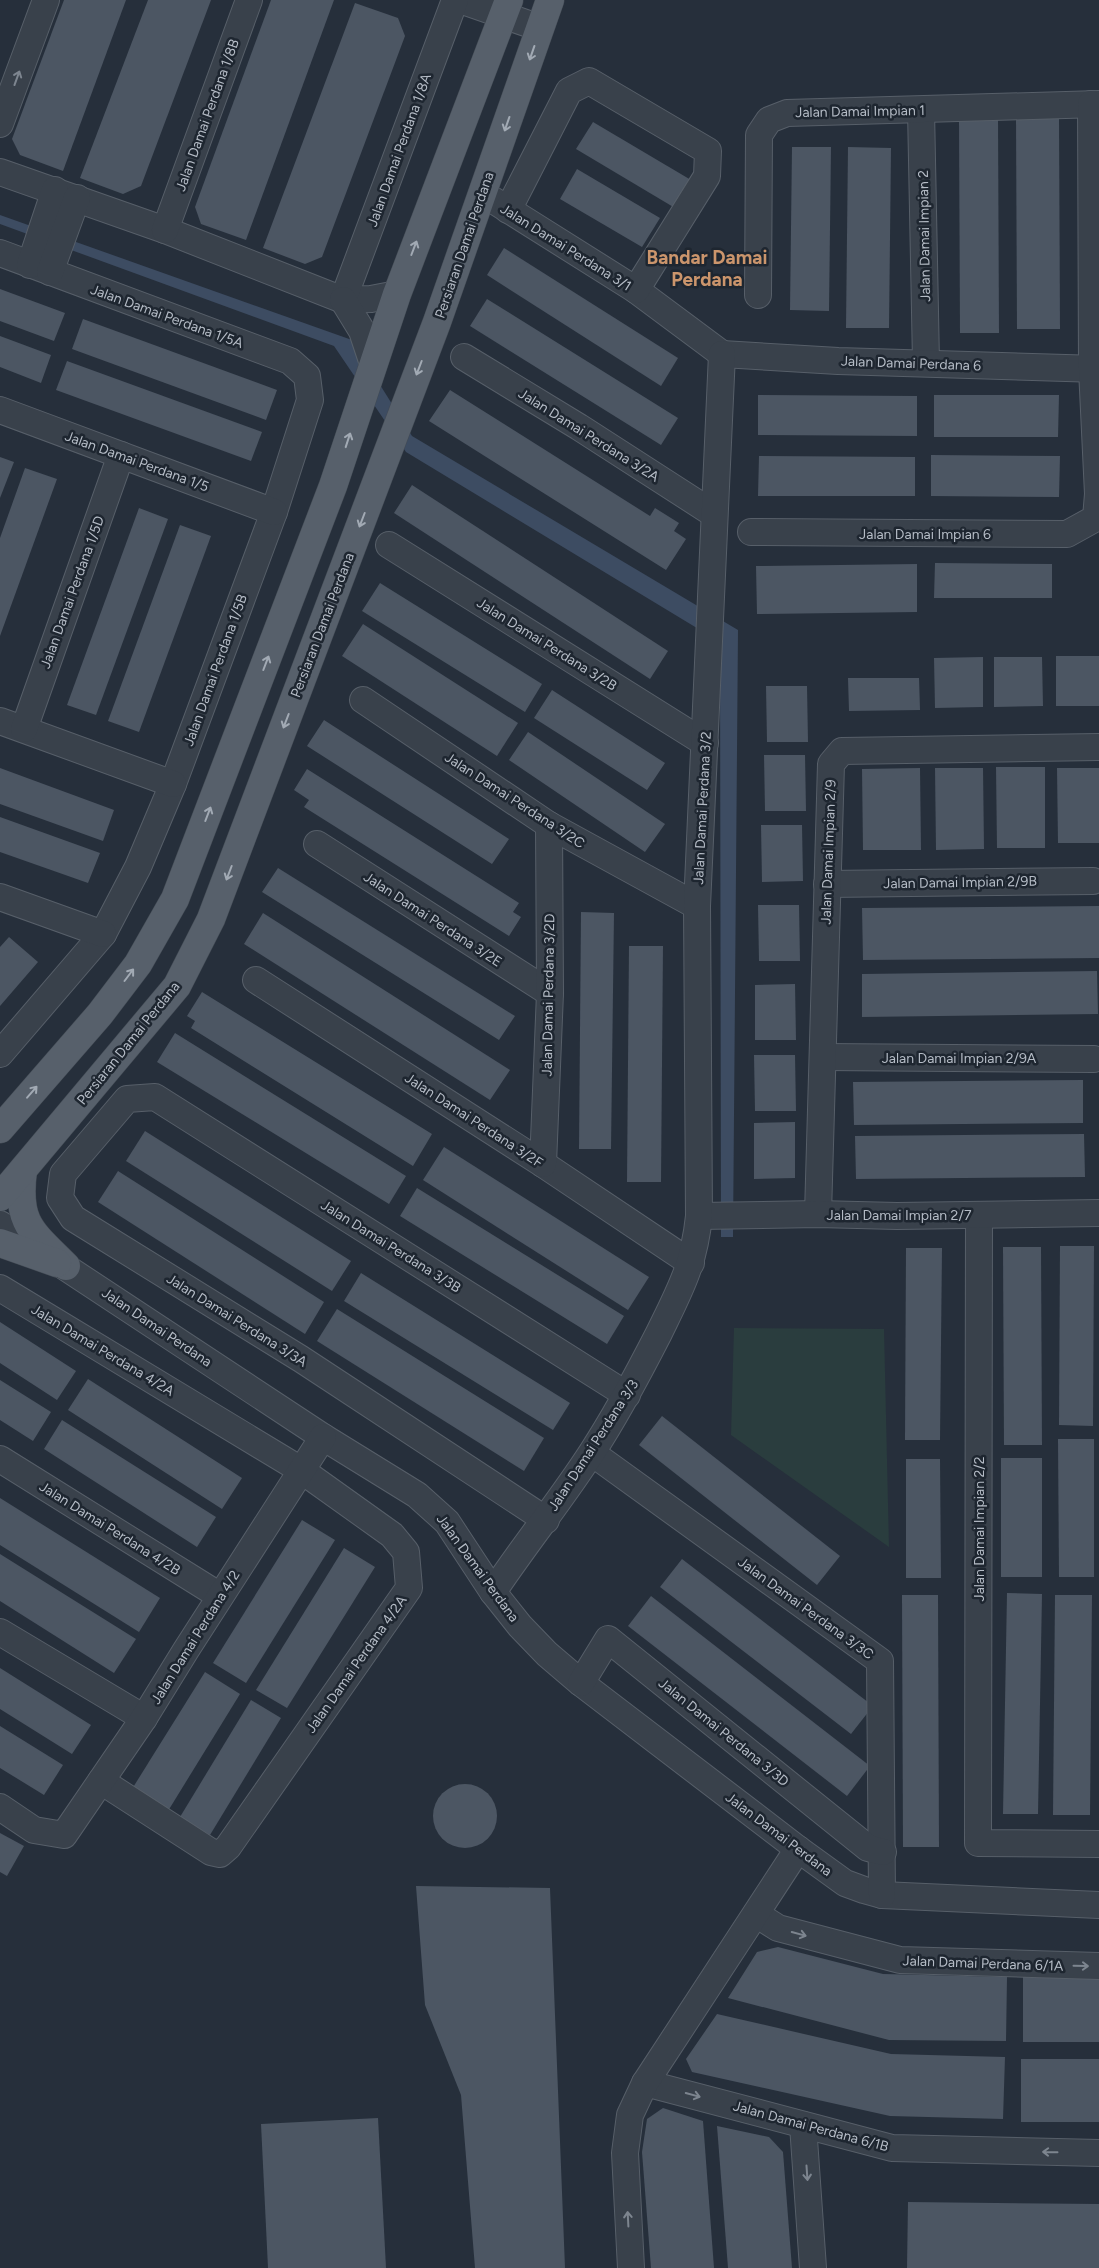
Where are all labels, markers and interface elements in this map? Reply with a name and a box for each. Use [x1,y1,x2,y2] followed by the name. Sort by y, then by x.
[172,37,243,194] street label: Jalan Damai Perdana 1/8B
[527,45,536,60] one-way arrow
[13,71,22,86] one-way arrow
[364,71,435,229] street label: Jalan Damai Perdana 1/8A
[795,102,925,121] street label: Jalan Damai Impian 1
[502,115,511,131] one-way arrow
[431,170,498,321] street label: Persiaran Damai Perdana
[915,170,934,302] street label: Jalan Damai Impian 2
[497,200,634,295] street label: Jalan Damai Perdana 3/1
[410,241,419,256] one-way arrow
[647,246,767,291] district label: Bandar Damai Perdana
[88,281,246,352] street label: Jalan Damai Perdana 1/5A
[841,353,982,374] street label: Jalan Damai Perdana 6
[414,360,423,375] one-way arrow
[515,385,663,486] street label: Jalan Damai Perdana 3/2A
[63,428,211,495] street label: Jalan Damai Perdana 1/5
[344,432,354,448] one-way arrow
[357,512,366,527] one-way arrow
[37,513,108,671] street label: Jalan Damai Perdana 1/5D
[859,526,991,543] street label: Jalan Damai Impian 6
[287,550,358,700] street label: Persiaran Damai Perdana
[180,592,251,748] street label: Jalan Damai Perdana 1/5B
[474,594,620,695] street label: Jalan Damai Perdana 3/2B
[262,655,271,670] one-way arrow
[281,713,290,728] one-way arrow
[690,731,715,885] street label: Jalan Damai Perdana 3/2
[442,749,588,852] street label: Jalan Damai Perdana 3/2C
[817,779,840,925] street label: Jalan Damai Impian 2/9
[204,807,213,822] one-way arrow
[223,865,233,880] one-way arrow
[360,868,505,971] street label: Jalan Damai Perdana 3/2E
[883,873,1037,892] street label: Jalan Damai Impian 2/9B
[539,913,558,1077] street label: Jalan Damai Perdana 3/2D
[124,968,134,982] one-way arrow
[73,978,183,1108] street label: Persiaran Damai Perdana
[882,1050,1037,1067] street label: Jalan Damai Impian 2/9A
[402,1069,546,1172] street label: Jalan Damai Perdana 3/2F
[26,1086,38,1099] one-way arrow
[318,1196,464,1296] street label: Jalan Damai Perdana 3/3B
[827,1207,972,1224] street label: Jalan Damai Impian 2/7
[163,1270,311,1371] street label: Jalan Damai Perdana 3/3A
[98,1284,215,1371] street label: Jalan Damai Perdana
[28,1301,178,1400] street label: Jalan Damai Perdana 4/2A
[545,1376,642,1514] street label: Jalan Damai Perdana 3/3
[971,1456,988,1602] street label: Jalan Damai Impian 2/2
[36,1478,183,1579] street label: Jalan Damai Perdana 4/2B
[433,1511,522,1625] street label: Jalan Damai Perdana
[735,1554,877,1663] street label: Jalan Damai Perdana 3/3C
[147,1567,244,1707] street label: Jalan Damai Perdana 4/2
[302,1592,411,1736] street label: Jalan Damai Perdana 4/2A
[655,1675,792,1790] street label: Jalan Damai Perdana 3/3D
[722,1789,835,1880] street label: Jalan Damai Perdana
[791,1930,807,1939] one-way arrow
[902,1952,1064,1975] street label: Jalan Damai Perdana 6/1A
[1072,1961,1089,1971] one-way arrow
[684,2091,700,2100] one-way arrow
[731,2098,890,2155] street label: Jalan Damai Perdana 6/1B
[1043,2147,1059,2157] one-way arrow
[802,2165,811,2181] one-way arrow
[624,2212,633,2228] one-way arrow

